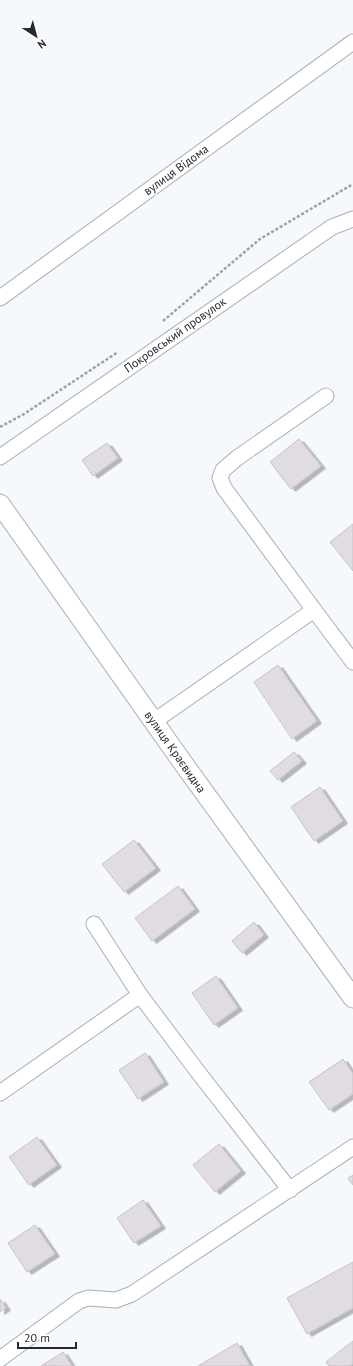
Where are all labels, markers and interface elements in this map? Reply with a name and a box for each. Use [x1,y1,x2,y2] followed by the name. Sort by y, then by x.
[16,16,56,56] north arrow
[35,36,49,52] text: N
[140,141,211,198] street label: вулиця Відома
[121,294,229,375] street label: Покровський провулок
[142,708,209,796] street label: вулиця Краєвидна
[18,1324,76,1350] scale bar
[24,1330,50,1345] text: 20 m

